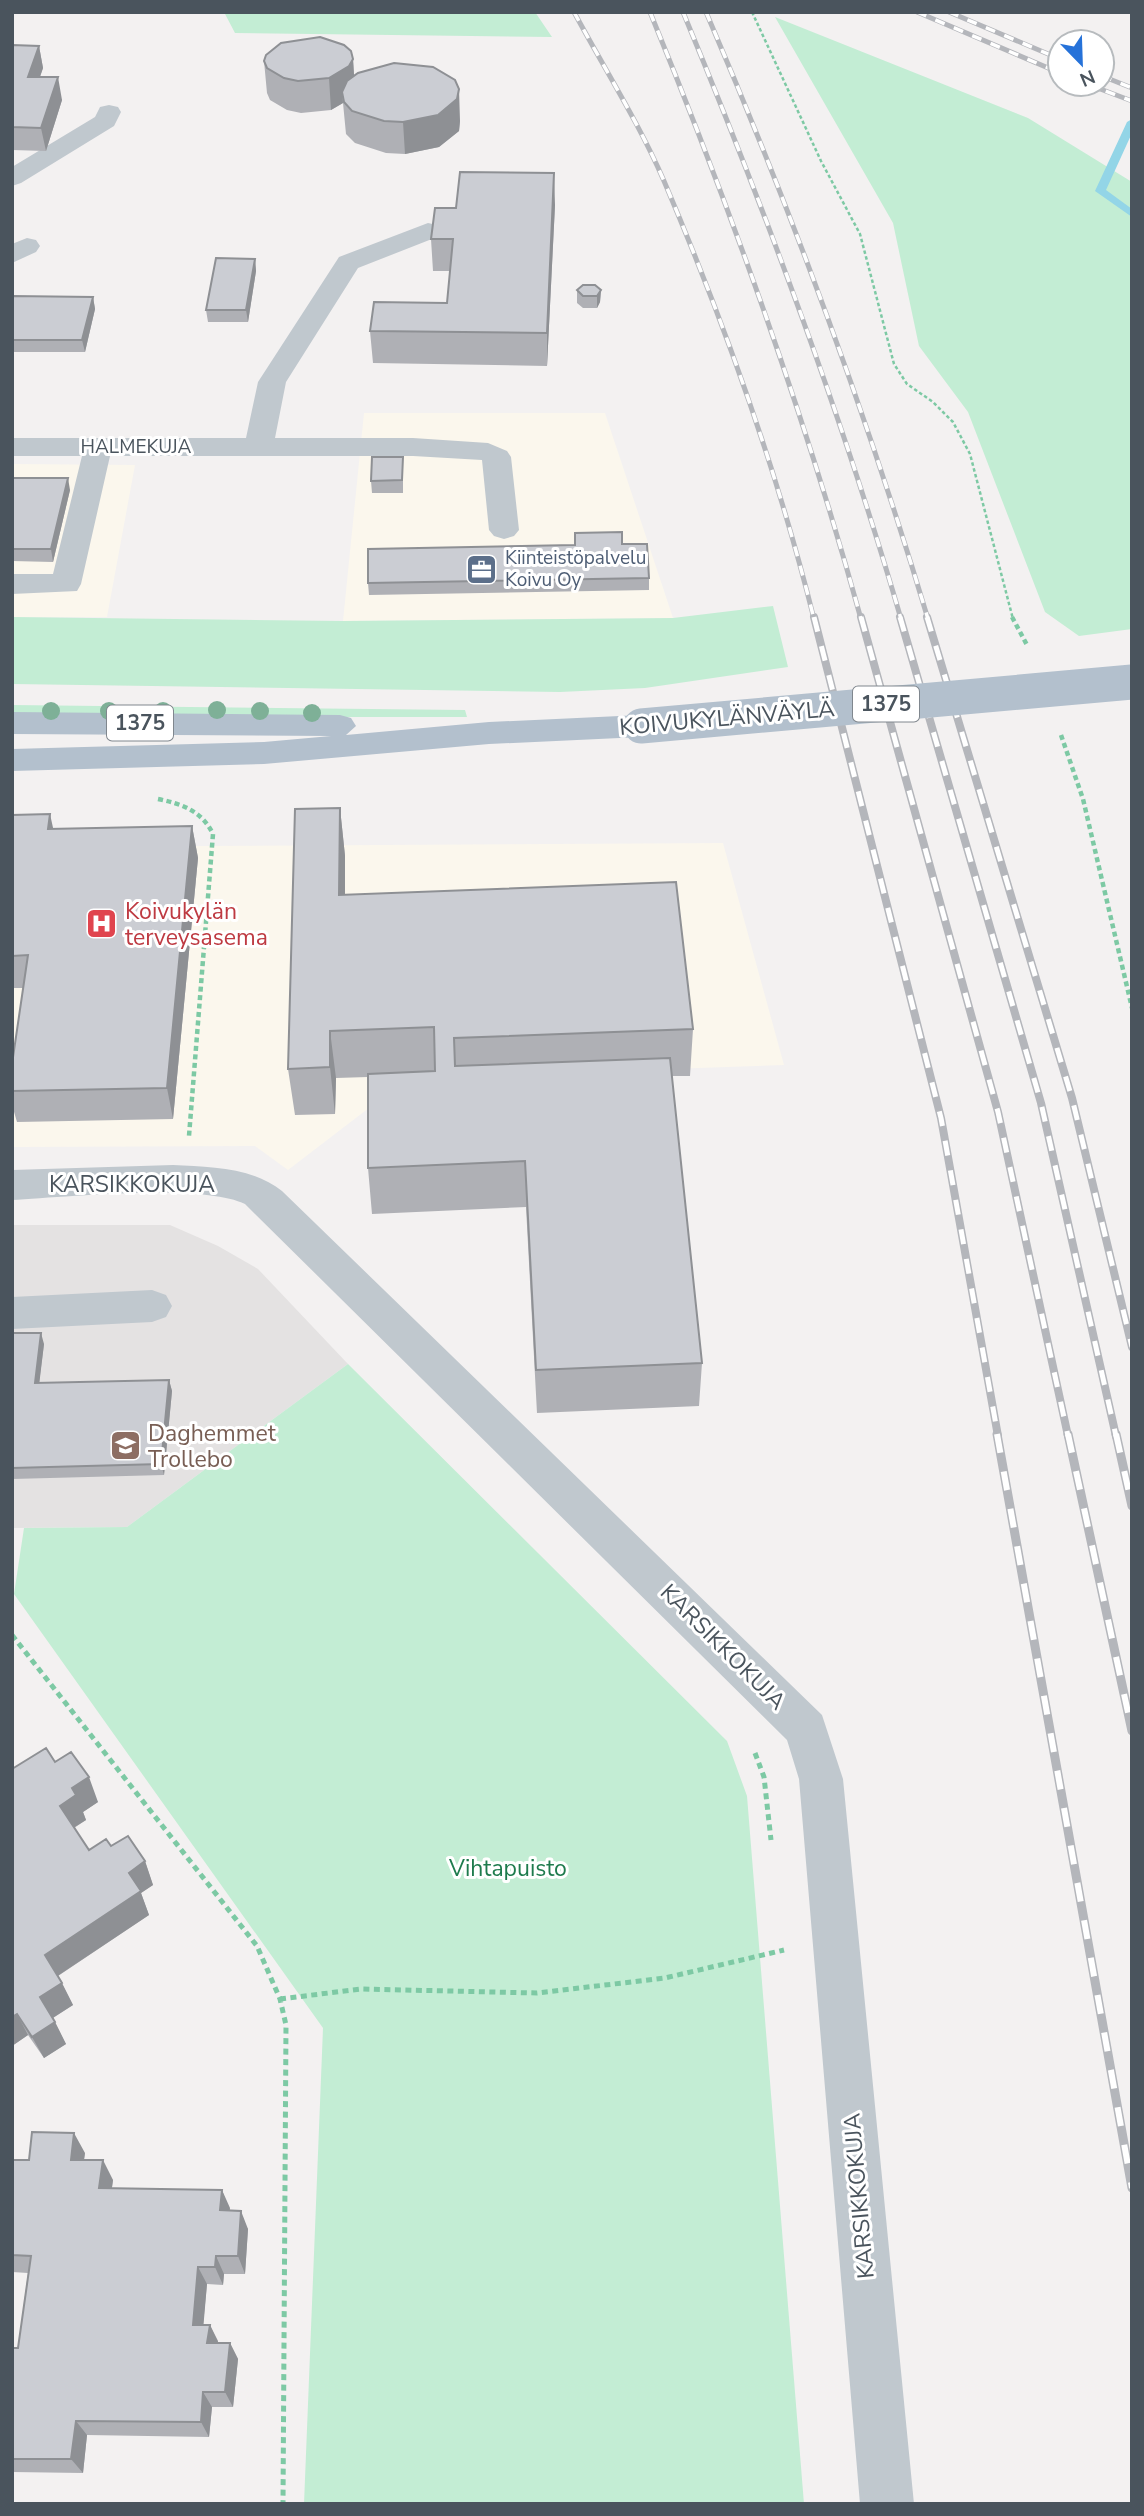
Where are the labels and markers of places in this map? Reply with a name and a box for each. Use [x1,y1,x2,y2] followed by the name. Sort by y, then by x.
[505,545,646,593] place label: Kiinteistöpalvelu Koivu Oy
[465,552,499,586] office icon: Kiinteistöpalvelu Koivu Oy
[125,896,268,953] place label: Koivukylän terveysasema
[85,907,119,941] hospital icon: Koivukylän terveysasema
[148,1418,277,1475] place label: Daghemmet Trollebo
[108,1429,142,1463] school or university icon: Daghemmet Trollebo

